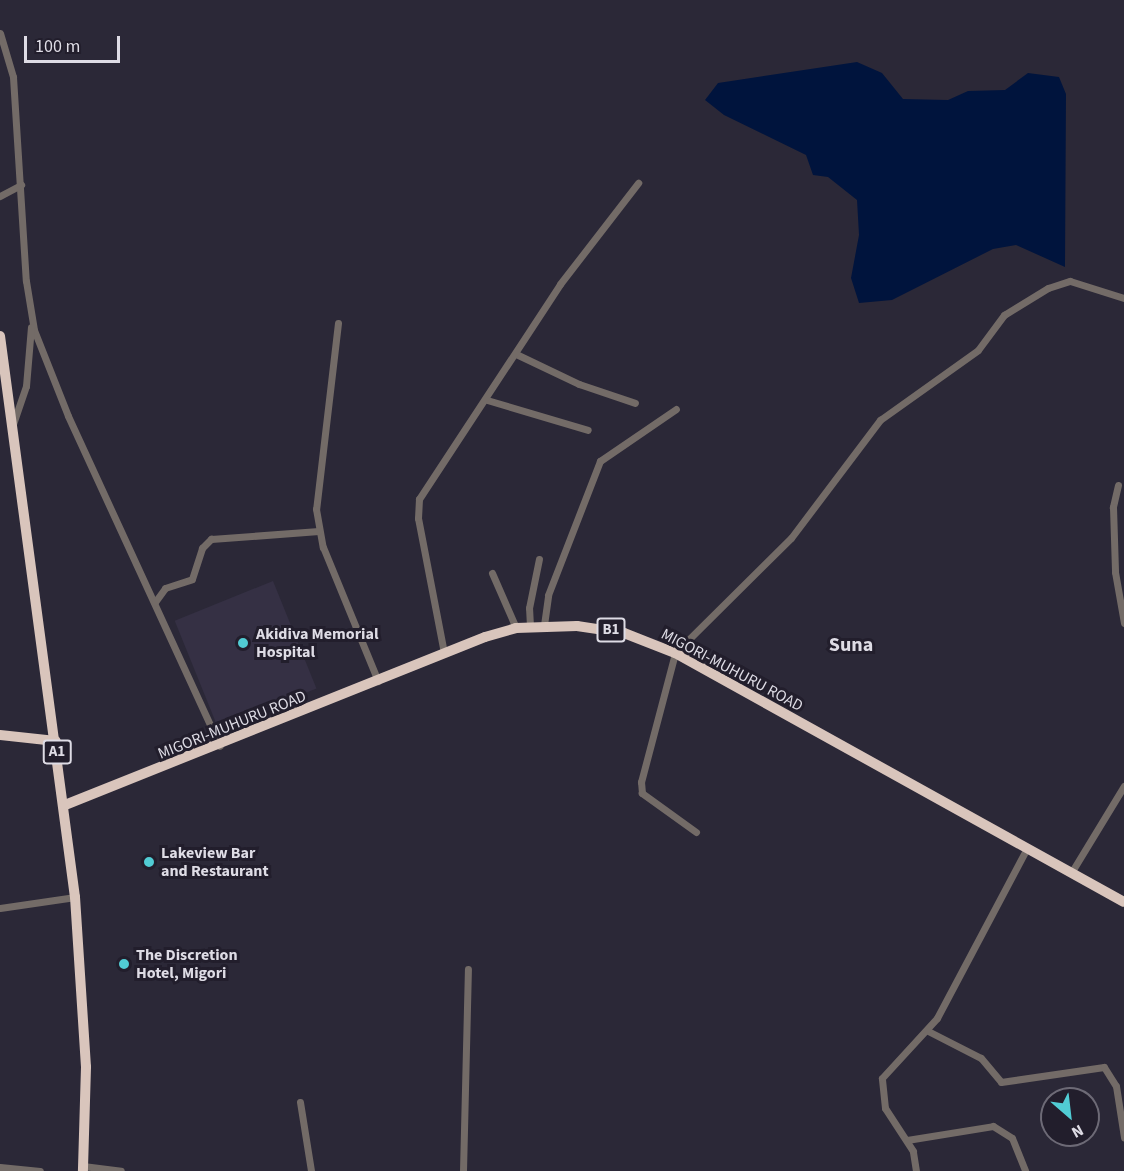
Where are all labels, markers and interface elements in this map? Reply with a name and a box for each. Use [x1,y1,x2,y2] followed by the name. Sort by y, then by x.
[27,24,123,62] scale bar
[35,34,80,59] text: 100 m
[596,618,626,642] road number: B1
[256,624,378,662] place label: Akidiva Memorial Hospital
[658,624,806,716] street label: MIGORI-MUHURU ROAD
[829,633,873,657] district label: Suna
[234,634,252,652] marker: Akidiva Memorial Hospital
[155,686,309,764] street label: MIGORI-MUHURU ROAD
[42,740,72,764] road number: A1
[161,843,269,881] place label: Lakeview Bar and Restaurant
[142,855,156,869] marker: Lakeview Bar and Restaurant
[136,945,238,983] place label: The Discretion Hotel, Migori
[117,957,131,971] marker: The Discretion Hotel, Migori
[1040,1087,1100,1147] north arrow
[1068,1119,1087,1143] text: N

